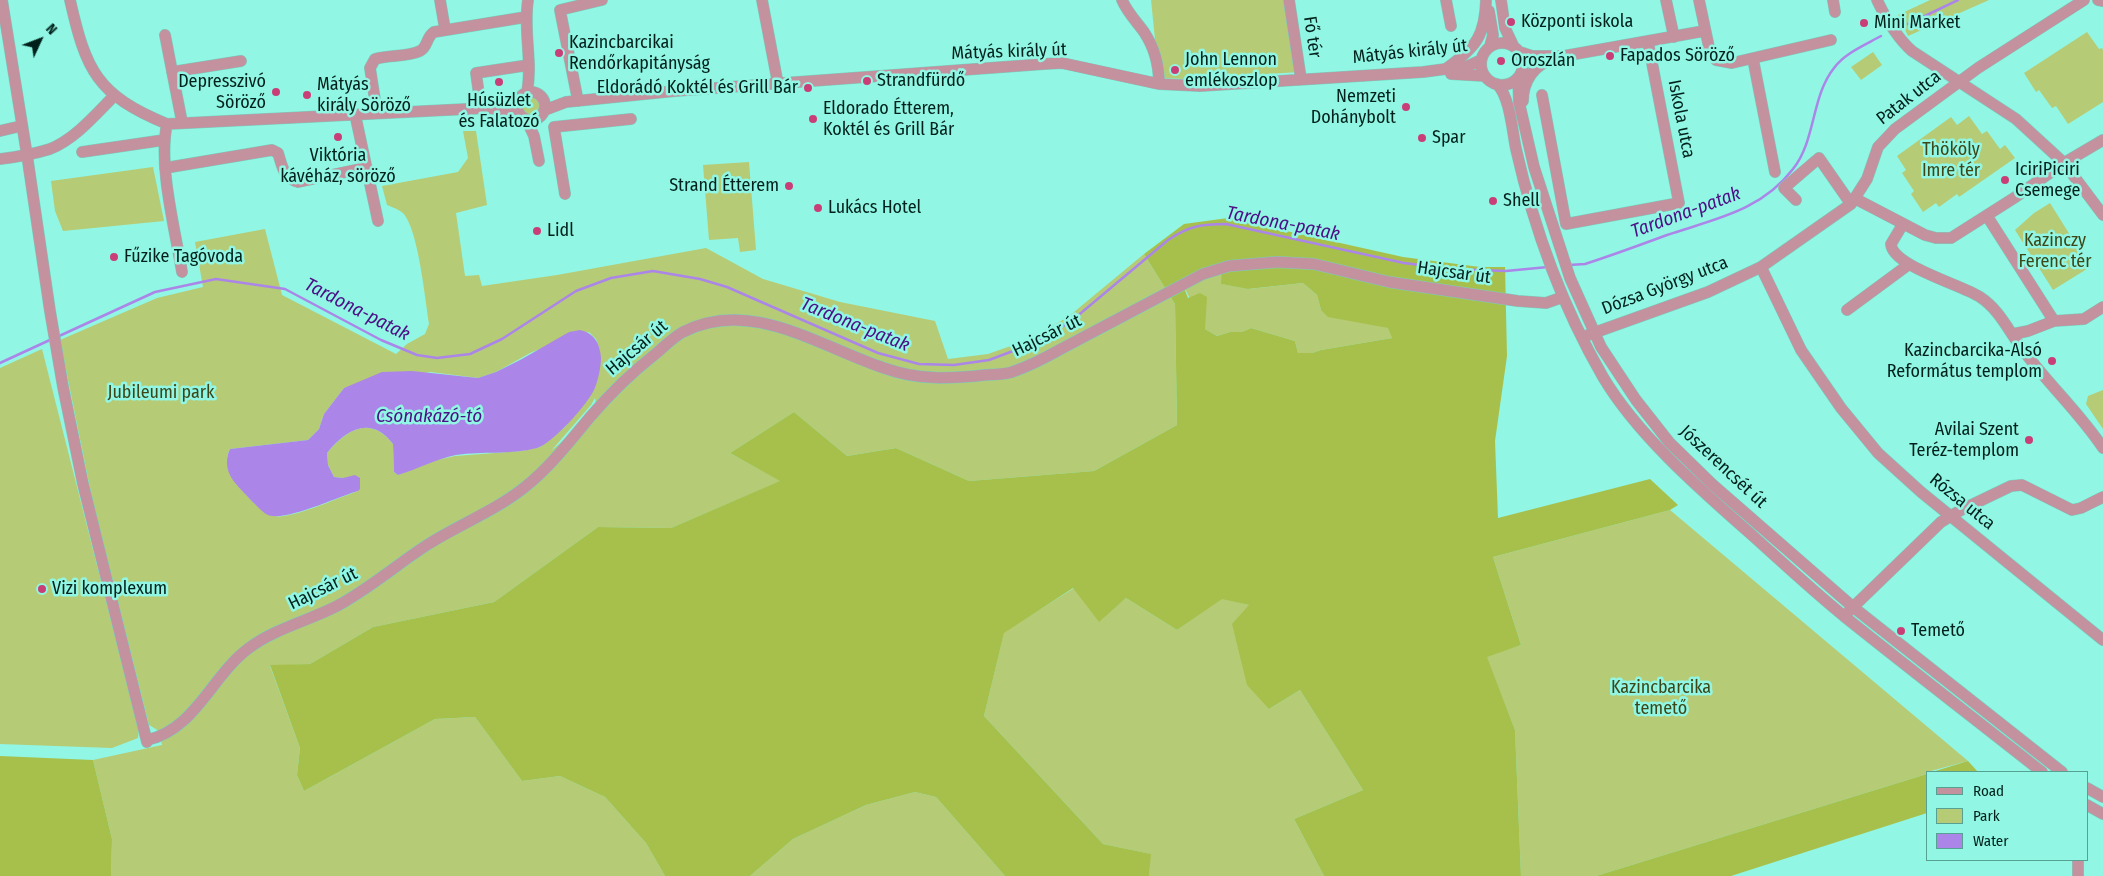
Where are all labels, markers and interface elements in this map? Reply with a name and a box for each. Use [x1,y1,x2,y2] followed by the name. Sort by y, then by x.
[1521,11,1633,33] place label: Központi iskola
[1874,12,1960,34] place label: Mini Market
[15,15,65,65] north arrow
[1298,15,1326,59] street label: Fő tér
[1505,16,1517,28] marker: Központi iskola
[1858,17,1870,29] marker: Mini Market
[42,21,60,38] text: N
[569,32,710,74] place label: Kazincbarcikai Rendőrkapitányság
[1352,35,1468,69] street label: Mátyás király út
[951,39,1067,65] street label: Mátyás király út
[1620,45,1735,67] place label: Fapados Söröző
[553,47,565,59] marker: Kazincbarcikai Rendőrkapitányság
[1185,49,1277,92] place label: John Lennon emlékoszlop
[1511,50,1575,72] place label: Oroszlán
[1604,50,1616,62] marker: Fapados Söröző
[1495,55,1507,67] marker: Oroszlán
[1169,64,1181,76] marker: John Lennon emlékoszlop
[1872,66,1946,130] street label: Patak utca
[877,70,965,92] place label: Strandfürdő
[178,71,266,114] place label: Depresszivó Söröző
[317,74,411,116] place label: Mátyás király Söröző
[861,75,873,87] marker: Strandfürdő
[493,76,505,88] marker: Húsüzlet és Falatozó
[597,77,798,99] place label: Eldorádó Koktél és Grill Bár
[1663,78,1699,160] street label: Iskola utca
[802,82,814,94] marker: Eldorádó Koktél és Grill Bár
[270,86,282,98] marker: Depresszivó Söröző
[1311,86,1396,128] place label: Nemzeti Dohánybolt
[301,89,313,101] marker: Mátyás király Söröző
[458,90,540,132] place label: Húsüzlet és Falatozó
[823,98,954,140] place label: Eldorado Étterem, Koktél és Grill Bár
[1400,101,1412,113] marker: Nemzeti Dohánybolt
[807,113,819,125] marker: Eldorado Étterem, Koktél és Grill Bár
[1432,127,1465,149] place label: Spar
[332,131,344,143] marker: Viktória kávéház, söröző
[1416,132,1428,144] marker: Spar
[1922,139,1980,182] park label: Thököly Imre tér
[280,145,396,188] place label: Viktória kávéház, söröző
[2015,159,2080,202] place label: IciriPiciri Csemege
[1999,174,2011,186] marker: IciriPiciri Csemege
[669,175,779,197] place label: Strand Étterem
[783,180,795,192] marker: Strand Étterem
[1628,183,1744,243] water label: Tardona-patak
[1503,190,1540,212] place label: Shell
[1487,195,1499,207] marker: Shell
[828,197,921,219] place label: Lukács Hotel
[812,202,824,214] marker: Lukács Hotel
[1224,202,1342,246] water label: Tardona-patak
[547,220,574,242] place label: Lidl
[531,225,543,237] marker: Lidl
[2018,230,2092,272] park label: Kazinczy Ferenc tér
[124,246,243,268] place label: Fűzike Tagóvoda
[108,251,120,263] marker: Fűzike Tagóvoda
[1599,252,1731,320] street label: Dózsa György utca
[1416,257,1492,289] street label: Hajcsár út
[300,274,414,346] water label: Tardona-patak
[797,293,913,357] water label: Tardona-patak
[1009,310,1085,362] street label: Hajcsár út
[602,316,672,380] street label: Hajcsár út
[1887,340,2042,382] place label: Kazincbarcika-Alsó Református templom
[2046,355,2058,367] marker: Kazincbarcika-Alsó Református templom
[108,382,214,404] park label: Jubileumi park
[376,406,482,428] water label: Csónakázó-tó
[1909,419,2019,462] place label: Avilai Szent Teréz-templom
[1675,421,1771,513] street label: Jószerencsét út
[2023,434,2035,446] marker: Avilai Szent Teréz-templom
[1925,469,1999,535] street label: Rózsa utca
[285,563,361,615] street label: Hajcsár út
[52,578,167,600] place label: Vizi komplexum
[36,583,48,595] marker: Vizi komplexum
[1911,620,1965,642] place label: Temető
[1895,625,1907,637] marker: Temető
[1611,677,1711,720] park label: Kazincbarcika temető
[1926,771,2088,861] legend
[1973,782,2004,800] text: Road
[1973,807,2000,825] text: Park
[1973,832,2008,850] text: Water

